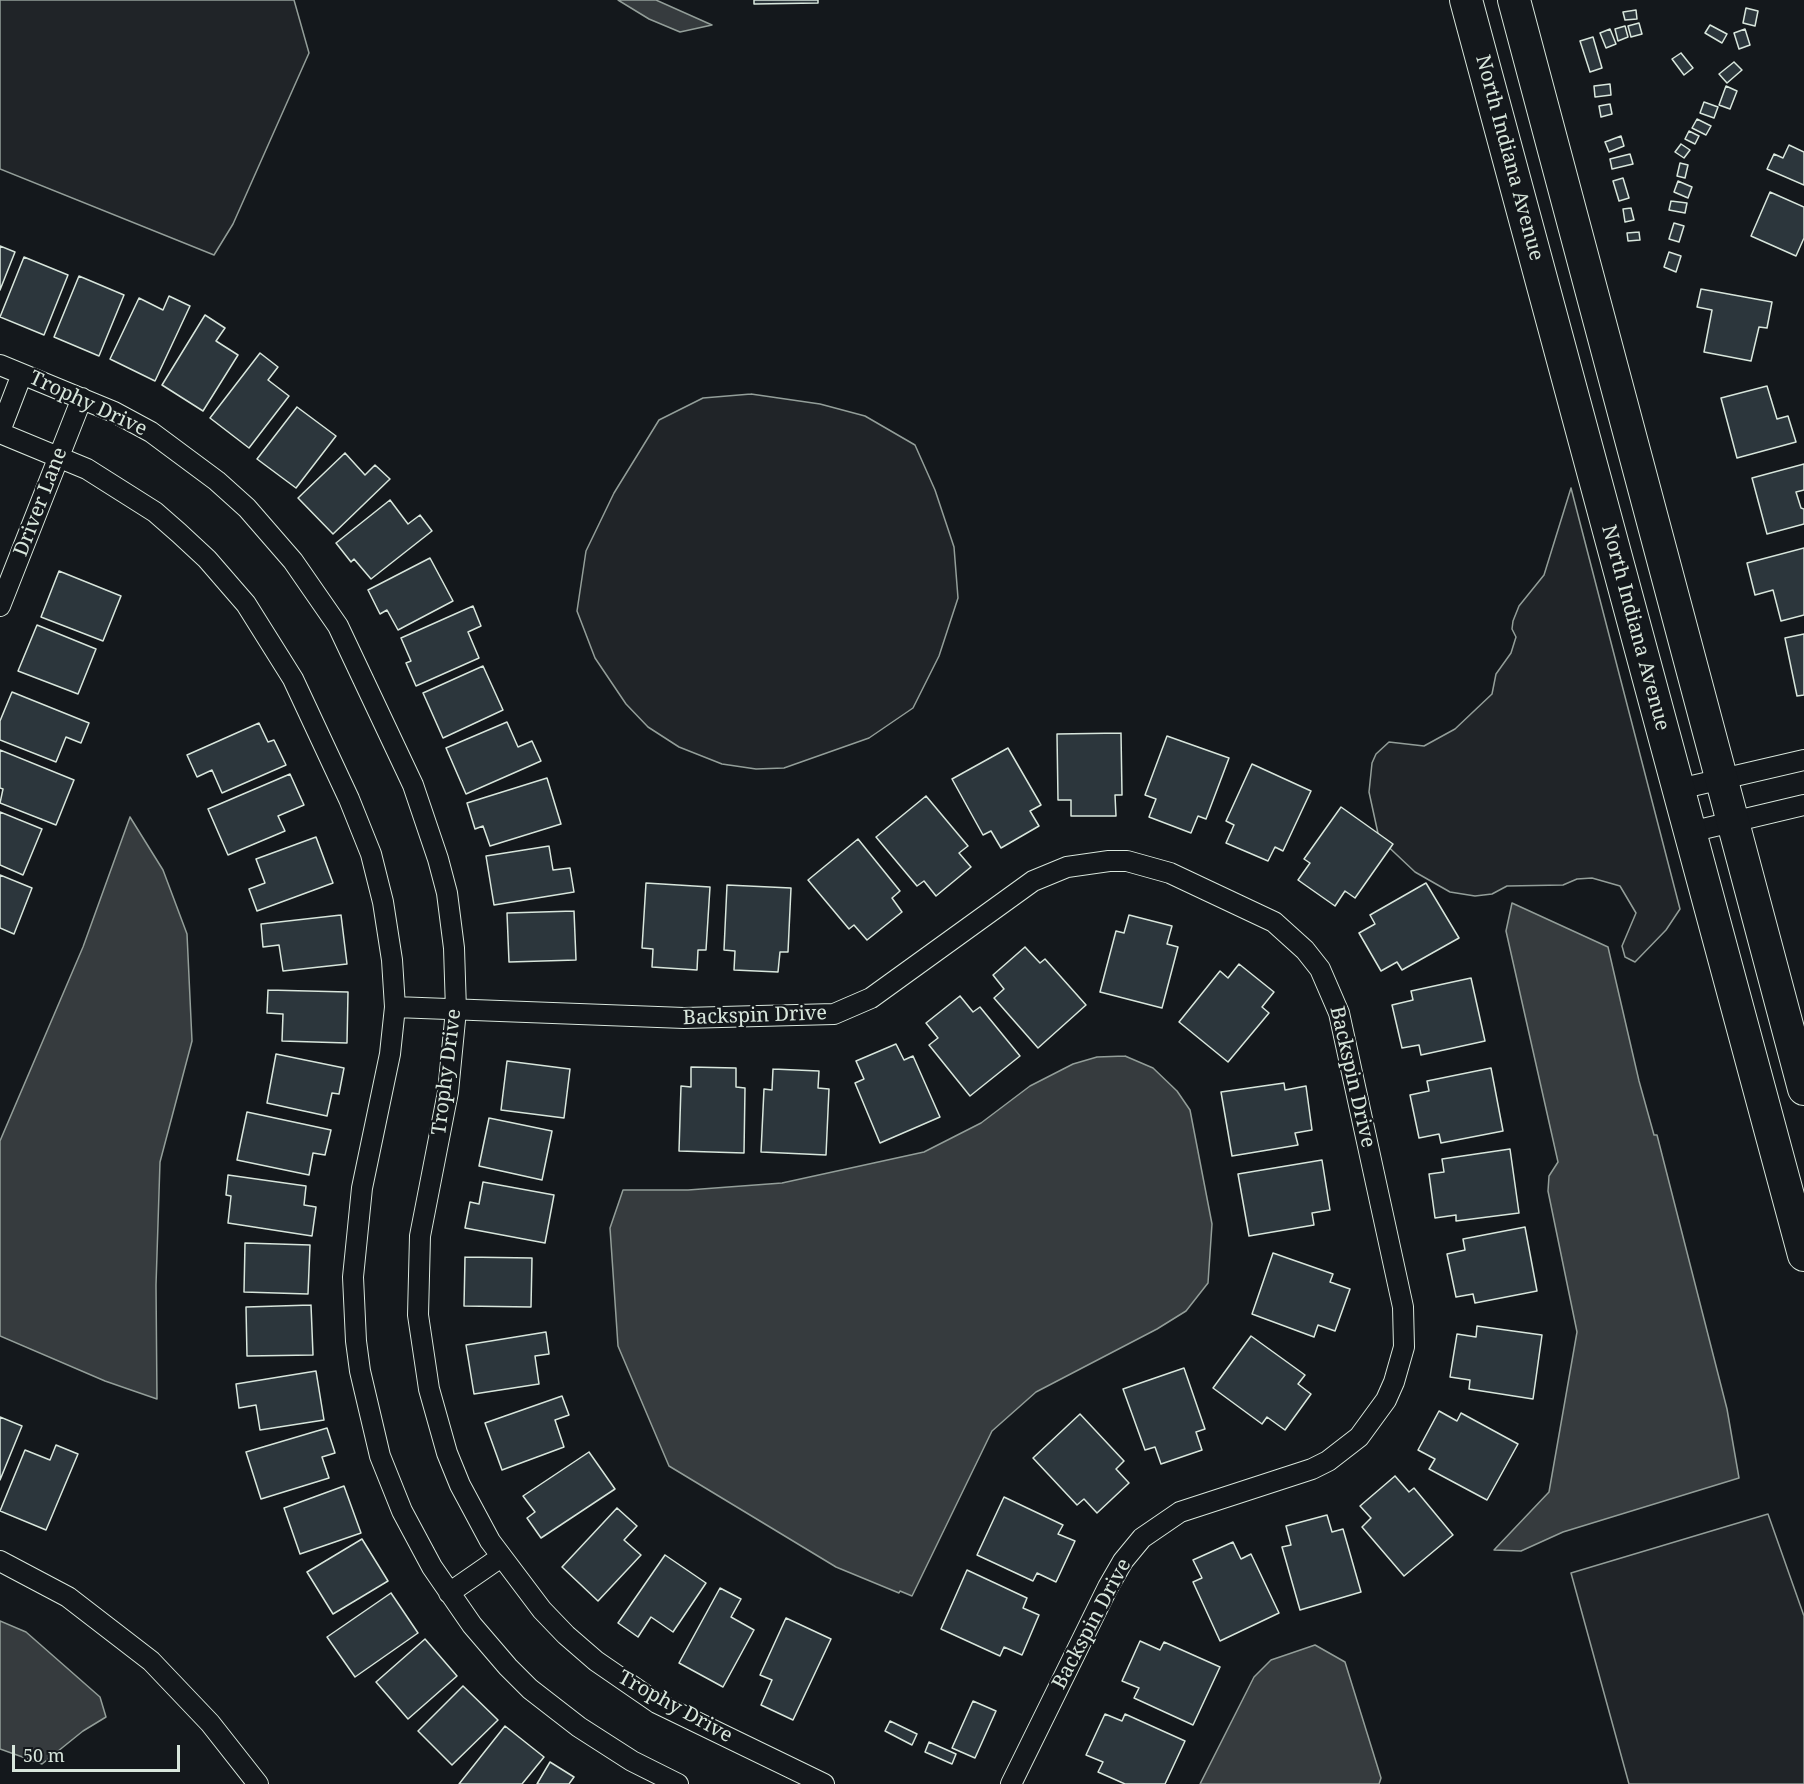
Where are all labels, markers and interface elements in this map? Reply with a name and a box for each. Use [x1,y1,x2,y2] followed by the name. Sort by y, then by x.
[1470,52,1548,264] street label: North Indiana Avenue
[25,366,151,442] street label: Trophy Drive
[9,444,73,560] street label: Driver Lane
[1596,522,1674,734] street label: North Indiana Avenue
[682,1001,828,1031] street label: Backspin Drive
[1324,1004,1380,1150] street label: Backspin Drive
[427,1008,467,1136] street label: Trophy Drive
[1048,1555,1136,1693] street label: Backspin Drive
[614,1666,736,1748] street label: Trophy Drive
[15,1733,183,1771] scale bar
[23,1743,65,1767] text: 50 m

